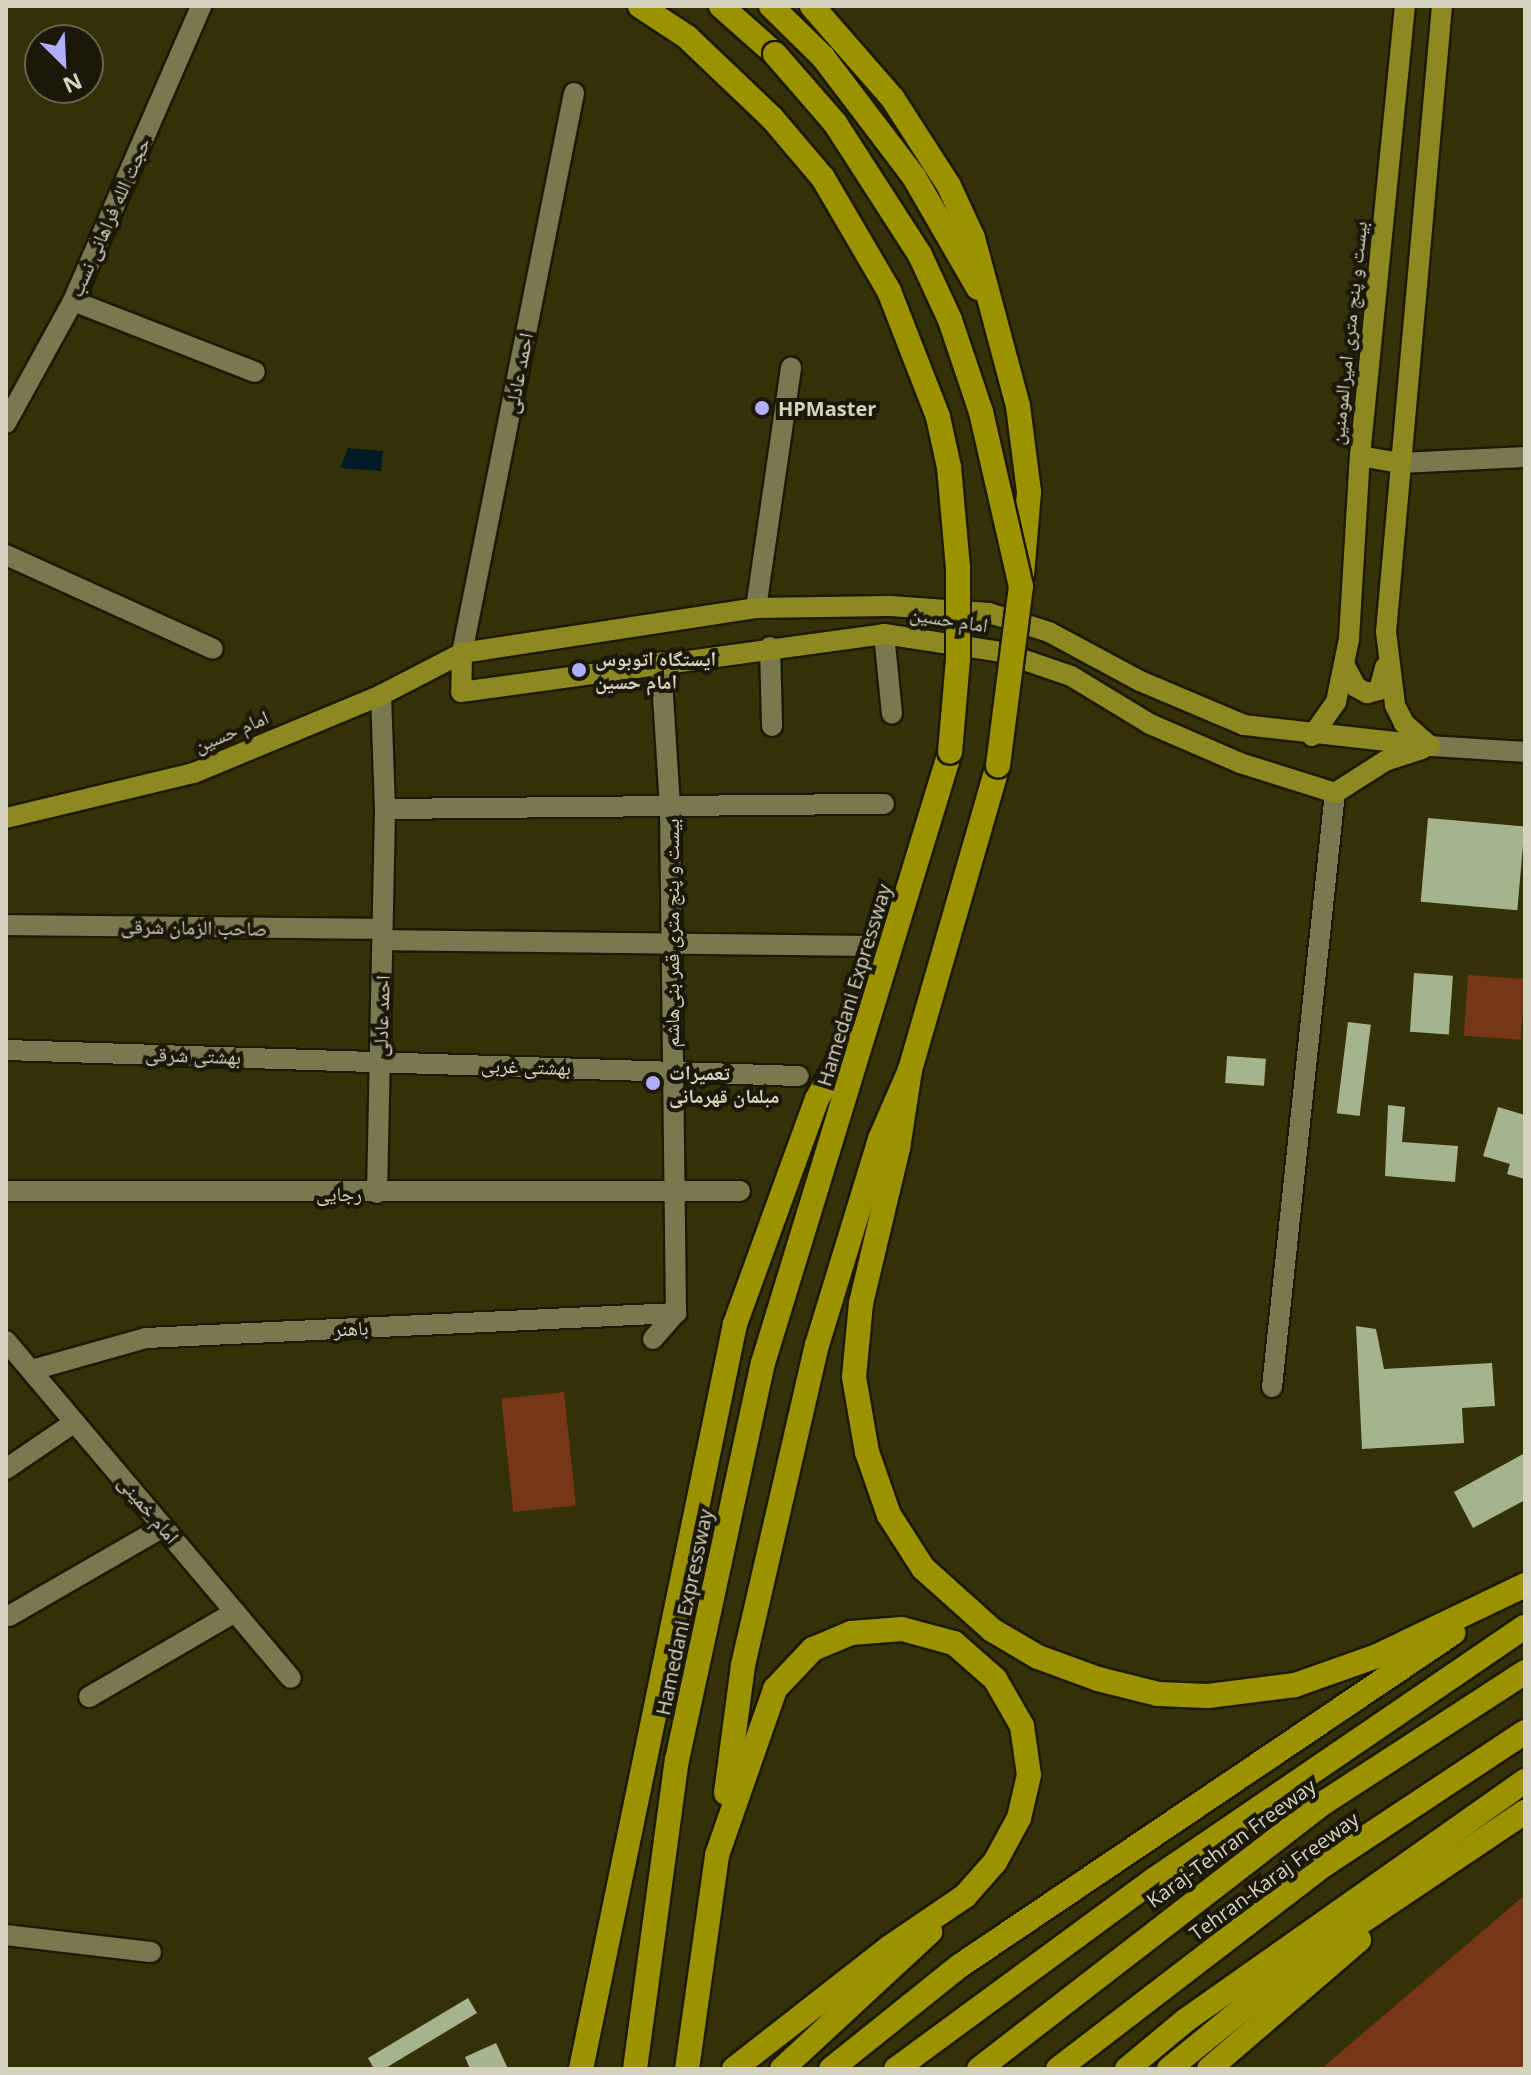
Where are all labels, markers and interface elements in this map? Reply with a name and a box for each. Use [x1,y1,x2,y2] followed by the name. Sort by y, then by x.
[24,24,104,104] north arrow
[59,67,87,101] text: N
[63,134,155,300] street label: حجت الله فراهانی نسب
[1324,220,1372,446] street label: بیست و پنج متری امیرالمومنین
[498,331,538,415] street label: احمد عادلی
[778,396,876,420] place label: HPMaster
[753,399,771,417] marker: HPMaster
[908,601,990,637] street label: امام حسین
[595,646,716,693] place label: ایستگاه اتوبوس امام حسین
[570,661,588,679] marker: ایستگاه اتوبوس امام حسین
[190,705,272,757] street label: امام حسین
[659,818,683,1048] street label: بیست و پنج متری قمر بنی‌هاشم
[812,881,896,1089] street label: Hamedani Expressway
[121,914,267,940] street label: صاحب الزمان شرقی
[368,975,394,1057] street label: احمد عادلی
[145,1041,241,1069] street label: بهشتی شرقی
[481,1052,571,1080] street label: بهشتی غربی
[669,1060,779,1107] place label: تعمیرات مبلمان قهرمانی
[644,1074,662,1092] marker: تعمیرات مبلمان قهرمانی
[316,1181,362,1205] street label: رجایی
[333,1315,369,1341] street label: باهنر
[114,1470,184,1548] street label: امام خمینی
[650,1507,718,1717] street label: Hamedani Expressway
[1142,1774,1320,1912] street label: Karaj-Tehran Freeway
[1185,1807,1363,1945] street label: Tehran-Karaj Freeway

